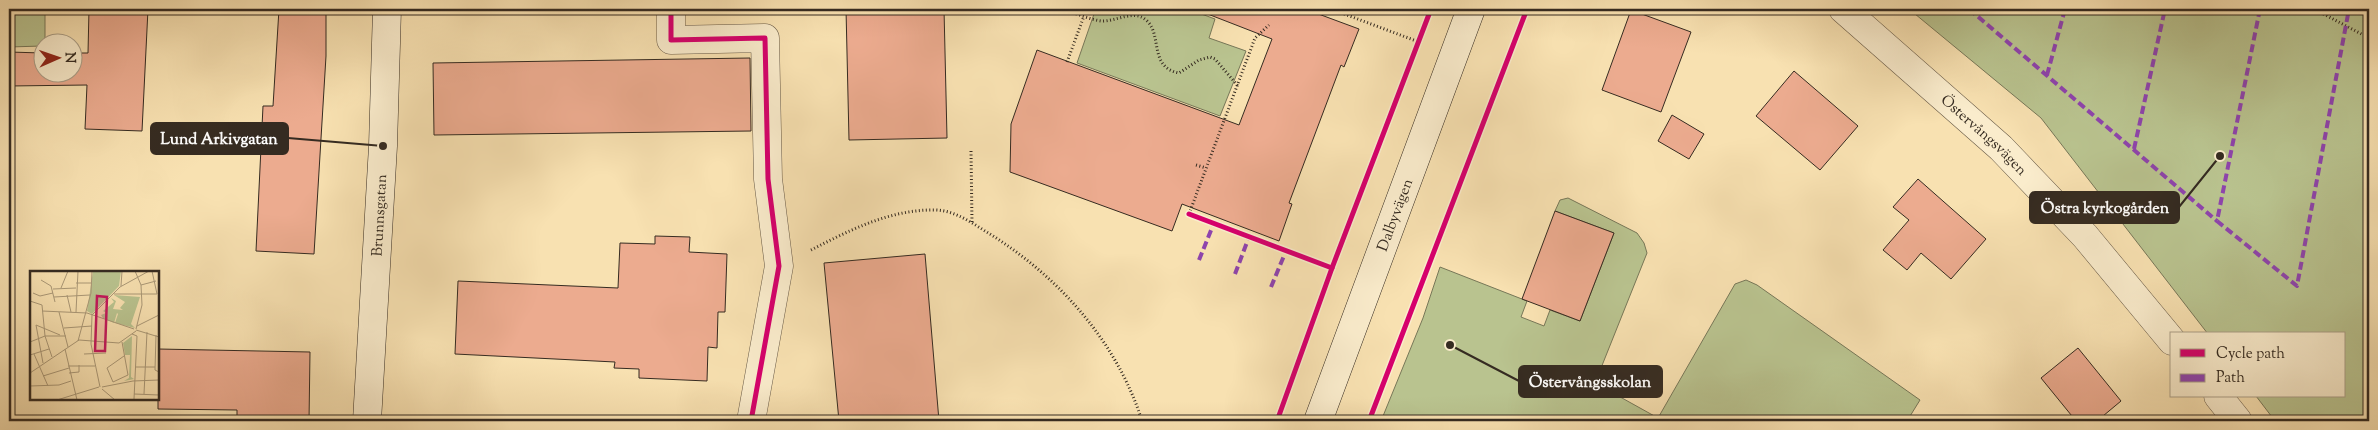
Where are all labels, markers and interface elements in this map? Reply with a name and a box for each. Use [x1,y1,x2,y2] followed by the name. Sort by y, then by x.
[32,32,82,82] north arrow
[59,52,79,64] text: N
[1935,90,2031,181] street label: Östervångsvägen
[151,123,288,154] callout: Lund Arkivgatan
[160,129,278,152] text: Lund Arkivgatan
[368,174,393,257] street label: Brunnsgatan
[1373,176,1419,255] street label: Dalbyvägen
[2030,192,2179,223] callout: Östra kyrkogården
[2041,197,2170,221] text: Östra kyrkogården
[30,271,159,400] inset map
[2170,332,2346,398] legend
[2216,344,2285,365] text: Cycle path
[1519,366,1662,397] callout: Östervångsskolan
[2216,368,2245,389] text: Path
[1529,371,1652,395] text: Östervångsskolan

